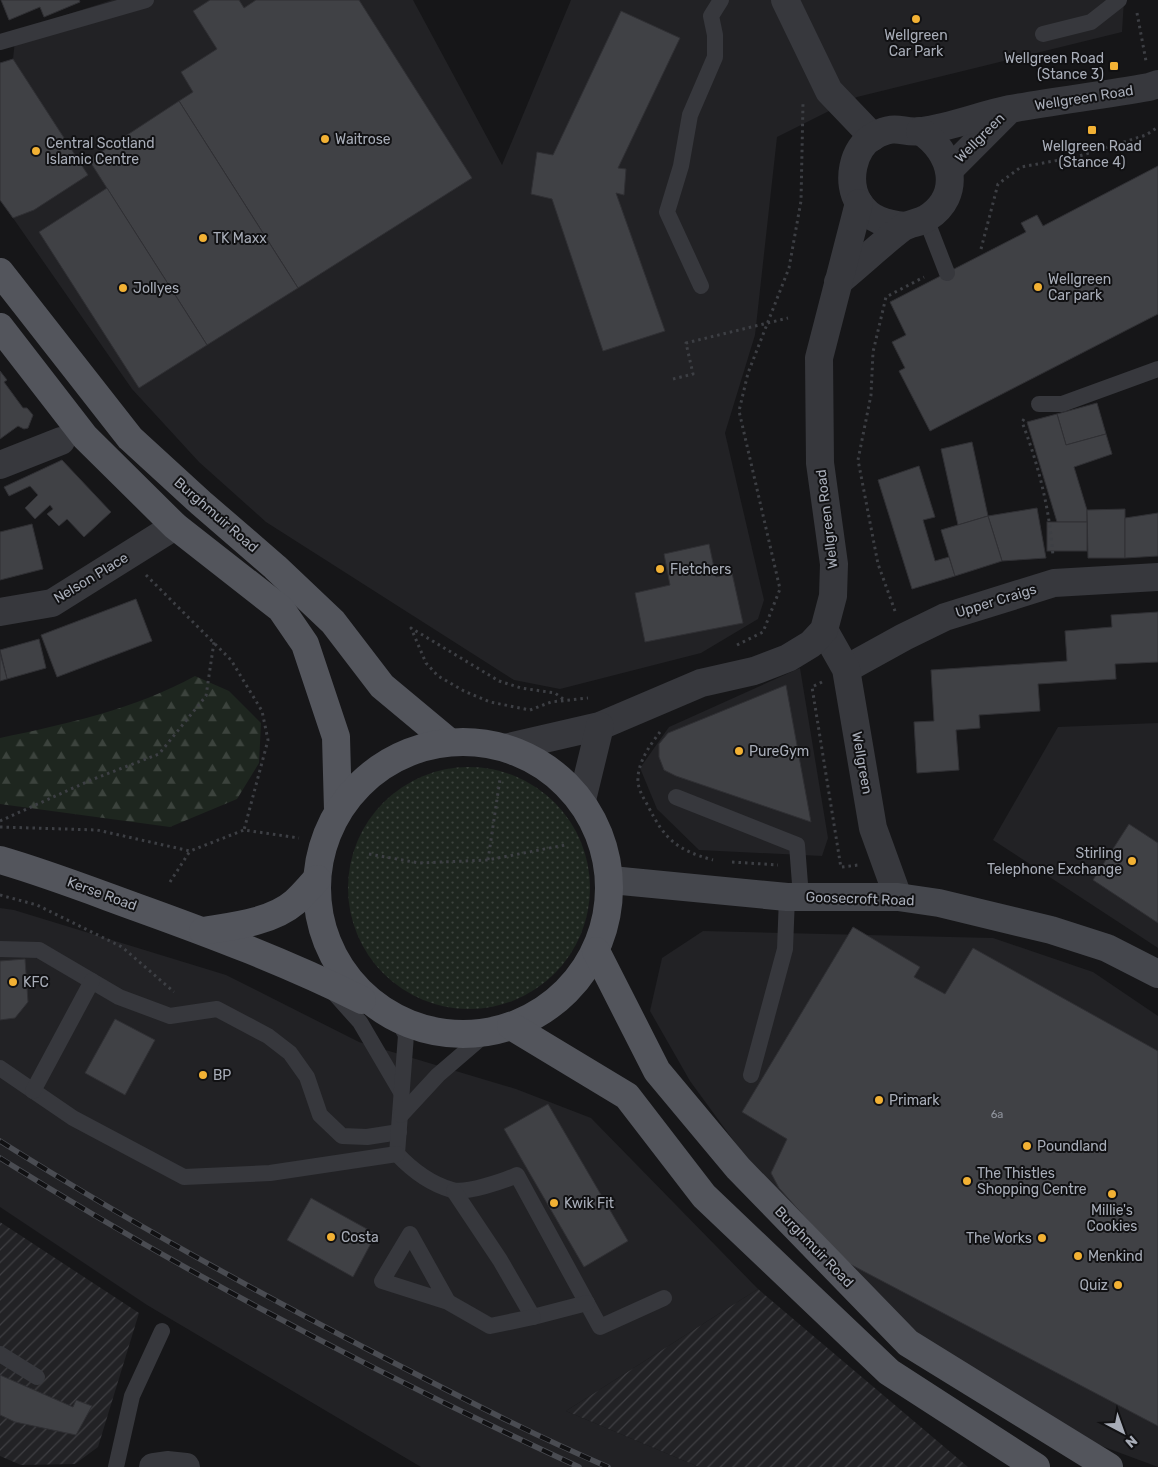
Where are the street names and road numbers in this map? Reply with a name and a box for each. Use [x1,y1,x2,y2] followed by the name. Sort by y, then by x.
[1033,82,1135,114] street label: Wellgreen Road
[952,110,1008,166] street label: Wellgreen
[812,468,842,570] street label: Wellgreen Road
[171,474,261,556] street label: Burghmuir Road
[51,549,131,607] street label: Nelson Place
[953,581,1039,621] street label: Upper Craigs
[848,730,876,796] street label: Wellgreen
[65,874,139,914] street label: Kerse Road
[805,889,915,909] street label: Goosecroft Road
[771,1203,857,1291] street label: Burghmuir Road

